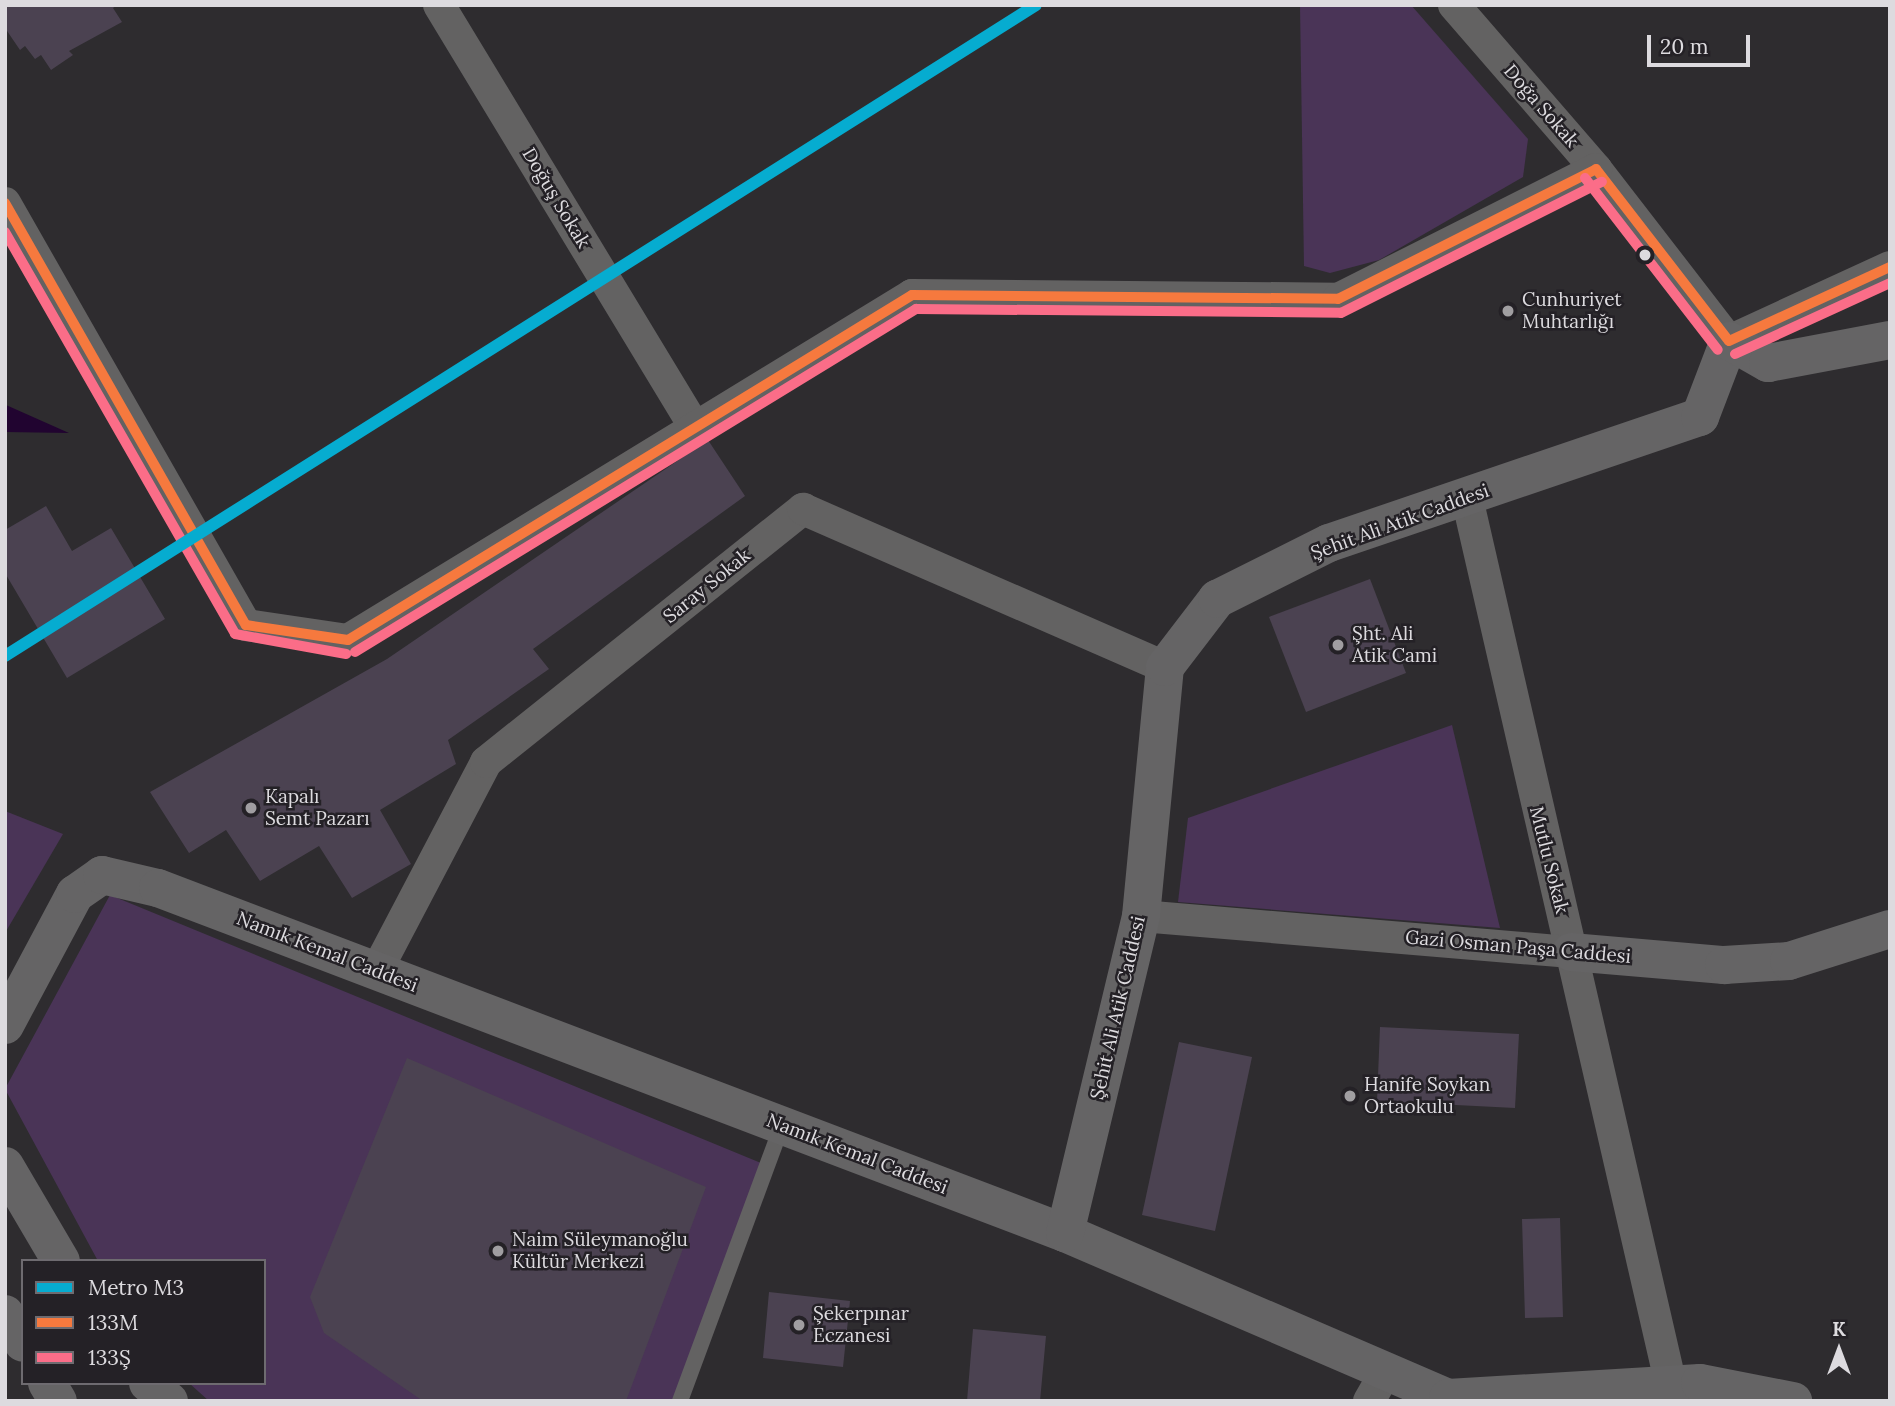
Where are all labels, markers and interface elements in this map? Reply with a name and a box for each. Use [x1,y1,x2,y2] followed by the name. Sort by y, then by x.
[1650,21,1753,65] scale bar
[1660,33,1709,60] text: 20 m
[1499,60,1583,152] street label: Doğa Sokak
[517,144,595,252] street label: Doğuş Sokak
[1638,248,1652,262] unlabelled marker
[1522,289,1622,333] place label: Cunhuriyet Muhtarlığı
[1500,303,1516,319] marker: Cunhuriyet Muhtarlığı
[1308,479,1492,565] street label: Şehit Ali Atik Caddesi
[659,544,755,628] street label: Saray Sokak
[1352,623,1437,667] place label: Şht. Ali Atik Cami
[1330,637,1346,653] marker: Şht. Ali Atik Cami
[265,786,369,830] place label: Kapalı Semt Pazarı
[243,800,259,816] marker: Kapalı Semt Pazarı
[1525,804,1573,916] street label: Mutlu Sokak
[233,907,421,997] street label: Namık Kemal Caddesi
[1086,914,1150,1102] street label: Şehit Ali Atik Caddesi
[1404,926,1632,968] street label: Gazi Osman Paşa Caddesi
[1364,1074,1490,1118] place label: Hanife Soykan Ortaokulu
[1342,1088,1358,1104] marker: Hanife Soykan Ortaokulu
[763,1109,951,1199] street label: Namık Kemal Caddesi
[512,1229,688,1273] place label: Naim Süleymanoğlu Kültür Merkezi
[490,1243,506,1259] marker: Naim Süleymanoğlu Kültür Merkezi
[21,1259,266,1385] legend
[88,1274,184,1301] text: Metro M3
[813,1303,909,1347] place label: Şekerpınar Eczanesi
[88,1309,138,1336] text: 133M
[1804,1315,1874,1385] north arrow
[791,1317,807,1333] marker: Şekerpınar Eczanesi
[1832,1317,1846,1341] text: K
[88,1344,131,1371] text: 133Ş

